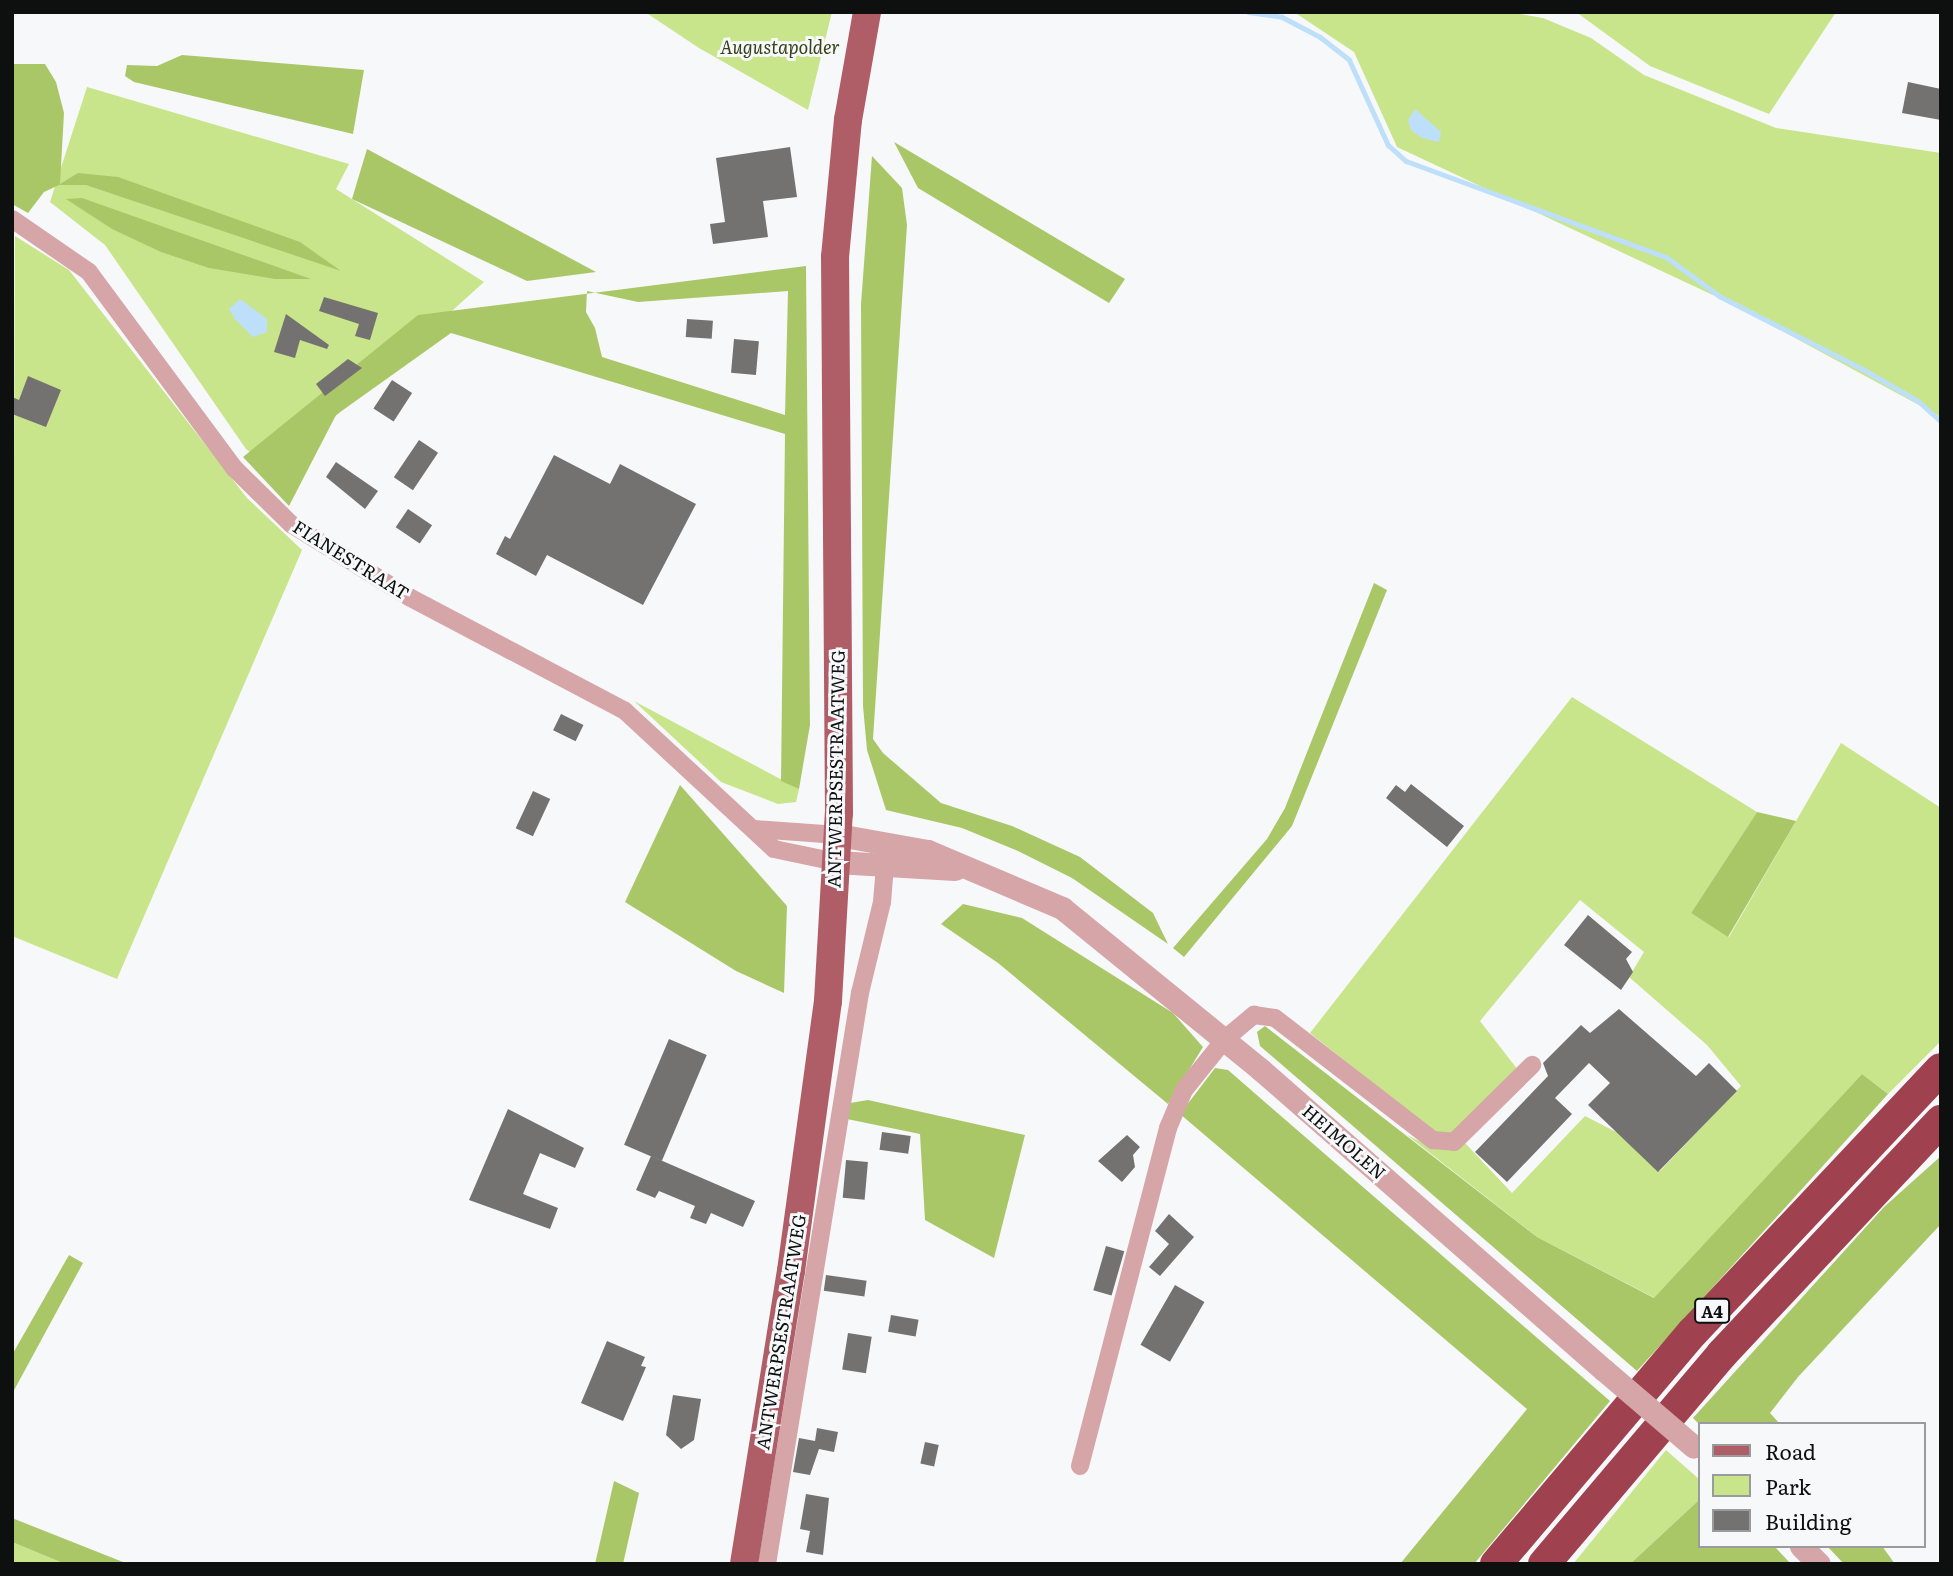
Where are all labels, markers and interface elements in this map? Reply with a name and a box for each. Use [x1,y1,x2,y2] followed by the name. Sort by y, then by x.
[720,36,840,58] park label: Augustapolder
[289,516,413,604] street label: FIANESTRAAT
[823,650,849,888] street label: ANTWERPSESTRAATWEG
[1298,1100,1390,1184] street label: HEIMOLEN
[752,1213,810,1451] street label: ANTWERPSESTRAATWEG
[1693,1298,1731,1324] road number: A4
[1698,1422,1925,1548] legend
[1765,1435,1816,1466] text: Road
[1765,1470,1811,1501] text: Park
[1765,1505,1851,1536] text: Building

